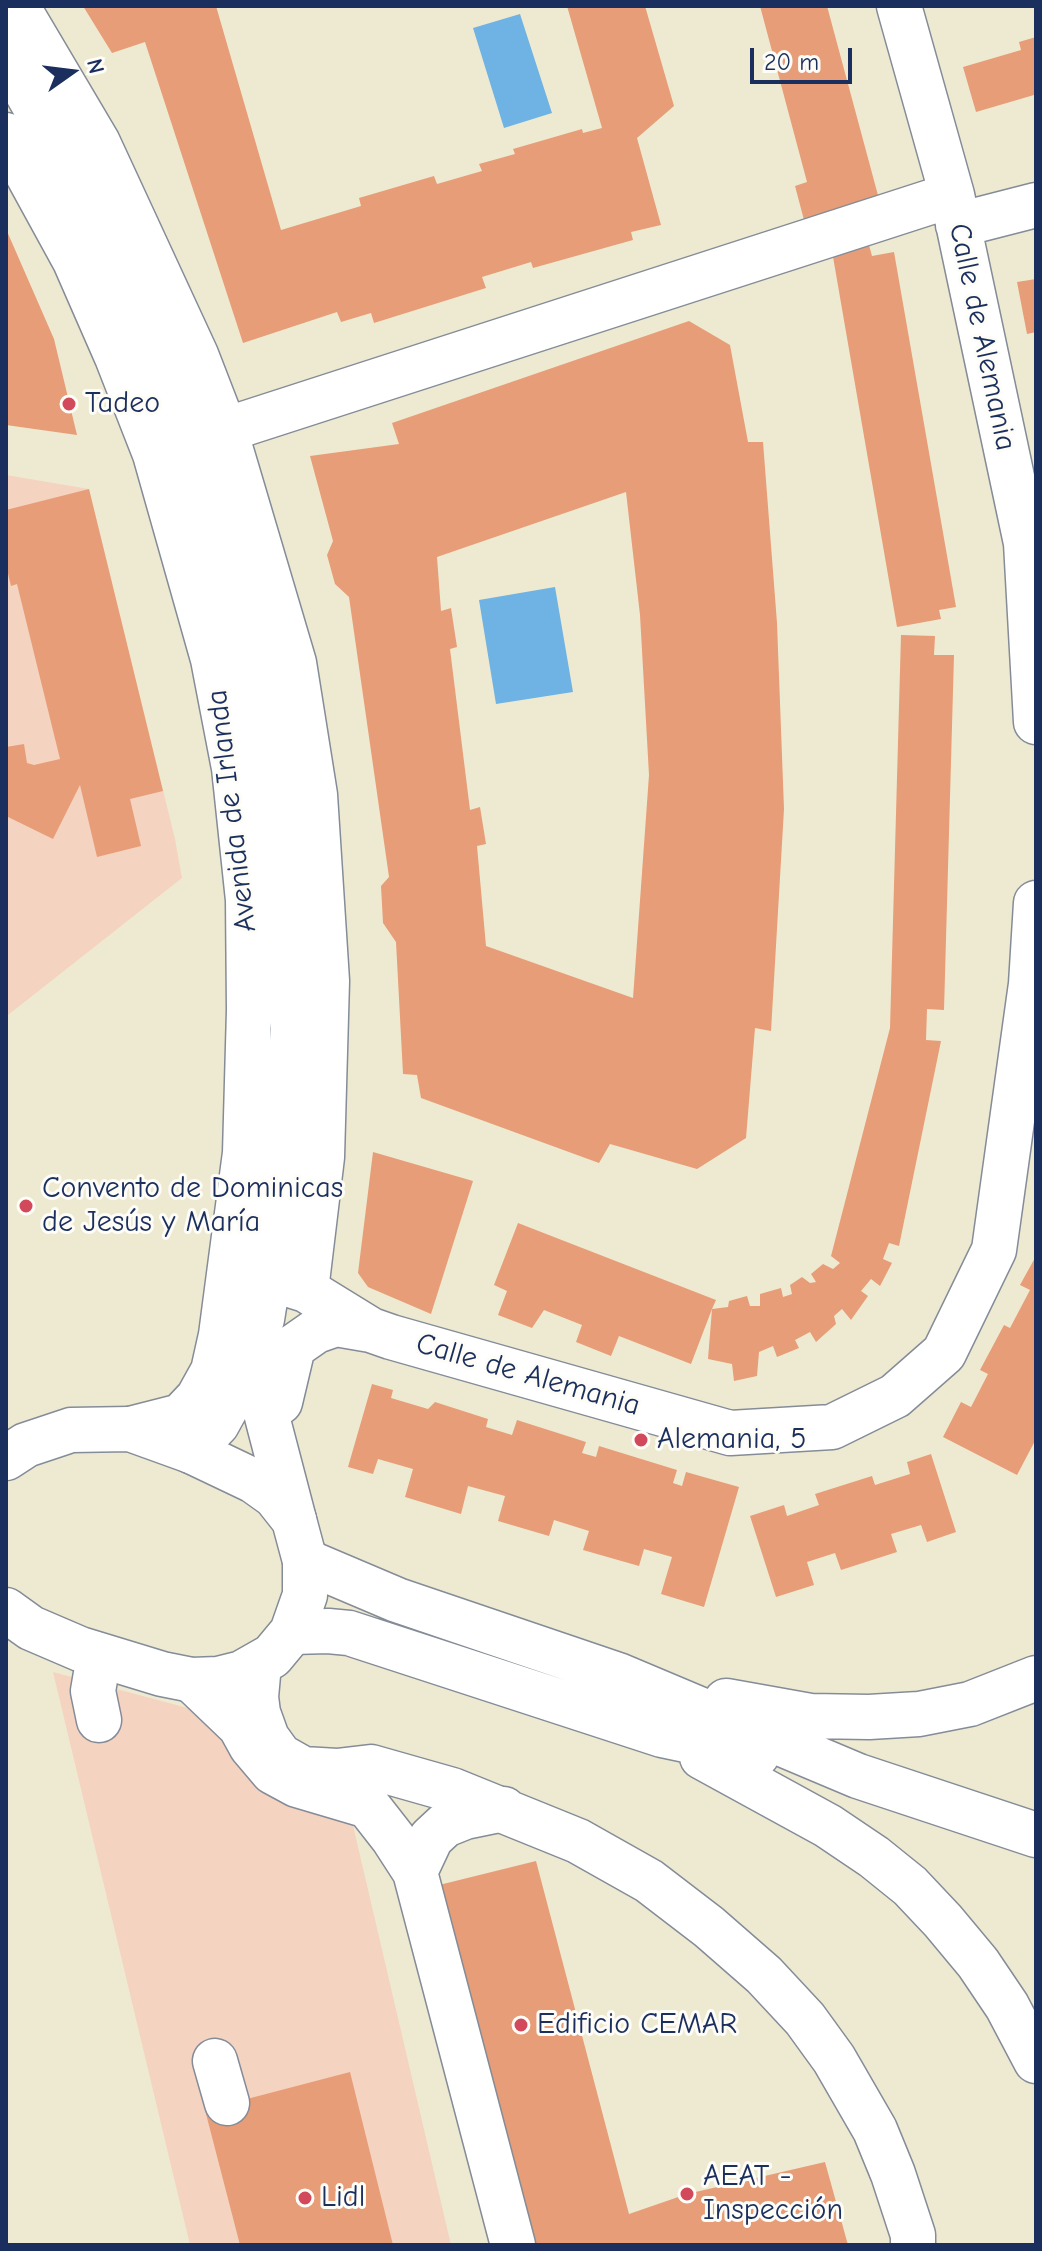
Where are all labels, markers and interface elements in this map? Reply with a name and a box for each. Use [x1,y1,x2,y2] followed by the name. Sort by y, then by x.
[32,32,112,112] north arrow
[754,32,856,82] scale bar
[764,48,819,76] text: 20 m
[81,56,110,76] text: N
[940,220,1024,454] street label: Calle de Alemania
[85,386,160,422] place label: Tadeo
[60,395,78,413] marker: Tadeo
[199,688,265,934] street label: Avenida de Irlanda
[42,1171,343,1242] place label: Convento de Dominicas de Jesús y María
[17,1197,35,1215] marker: Convento de Dominicas de Jesús y María
[412,1326,644,1424] street label: Calle de Alemania
[657,1422,806,1458] place label: Alemania, 5
[632,1431,650,1449] marker: Alemania, 5
[537,2007,737,2043] place label: Edificio CEMAR
[512,2016,530,2034] marker: Edificio CEMAR
[703,2159,843,2230] place label: AEAT - Inspección
[321,2180,365,2216] place label: Lidl
[678,2185,696,2203] marker: AEAT - Inspección
[296,2189,314,2207] marker: Lidl

